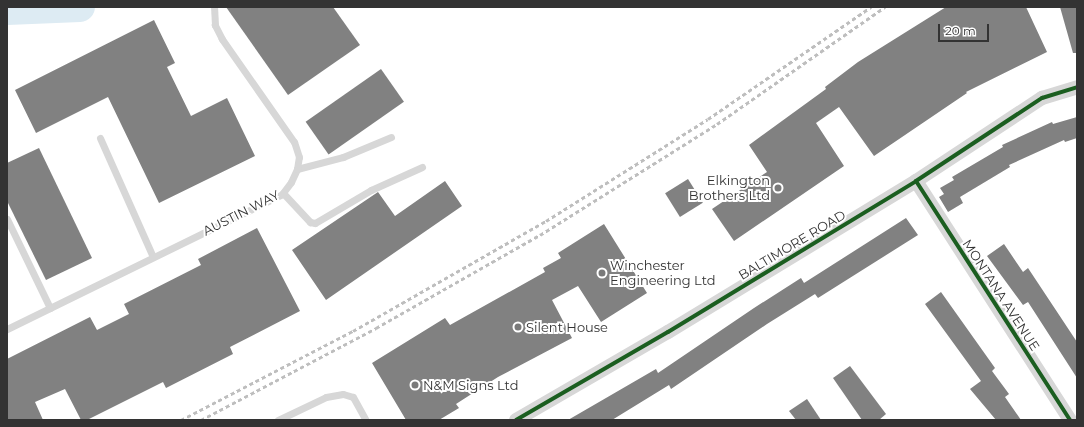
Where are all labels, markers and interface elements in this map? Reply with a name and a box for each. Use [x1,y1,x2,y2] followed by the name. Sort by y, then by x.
[940,16,991,42] scale bar
[945,23,976,38] text: 20 m
[689,173,770,204] place label: Elkington Brothers Ltd
[773,183,783,193] marker: Elkington Brothers Ltd
[200,187,282,239] street label: AUSTIN WAY
[736,207,848,283] street label: BALTIMORE ROAD
[959,236,1043,354] street label: MONTANA AVENUE
[610,258,716,289] place label: Winchester Engineering Ltd
[597,268,607,278] marker: Winchester Engineering Ltd
[526,319,608,335] place label: Silent House
[513,322,523,332] marker: Silent House
[423,377,518,393] place label: N&M Signs Ltd
[410,380,420,390] marker: N&M Signs Ltd

